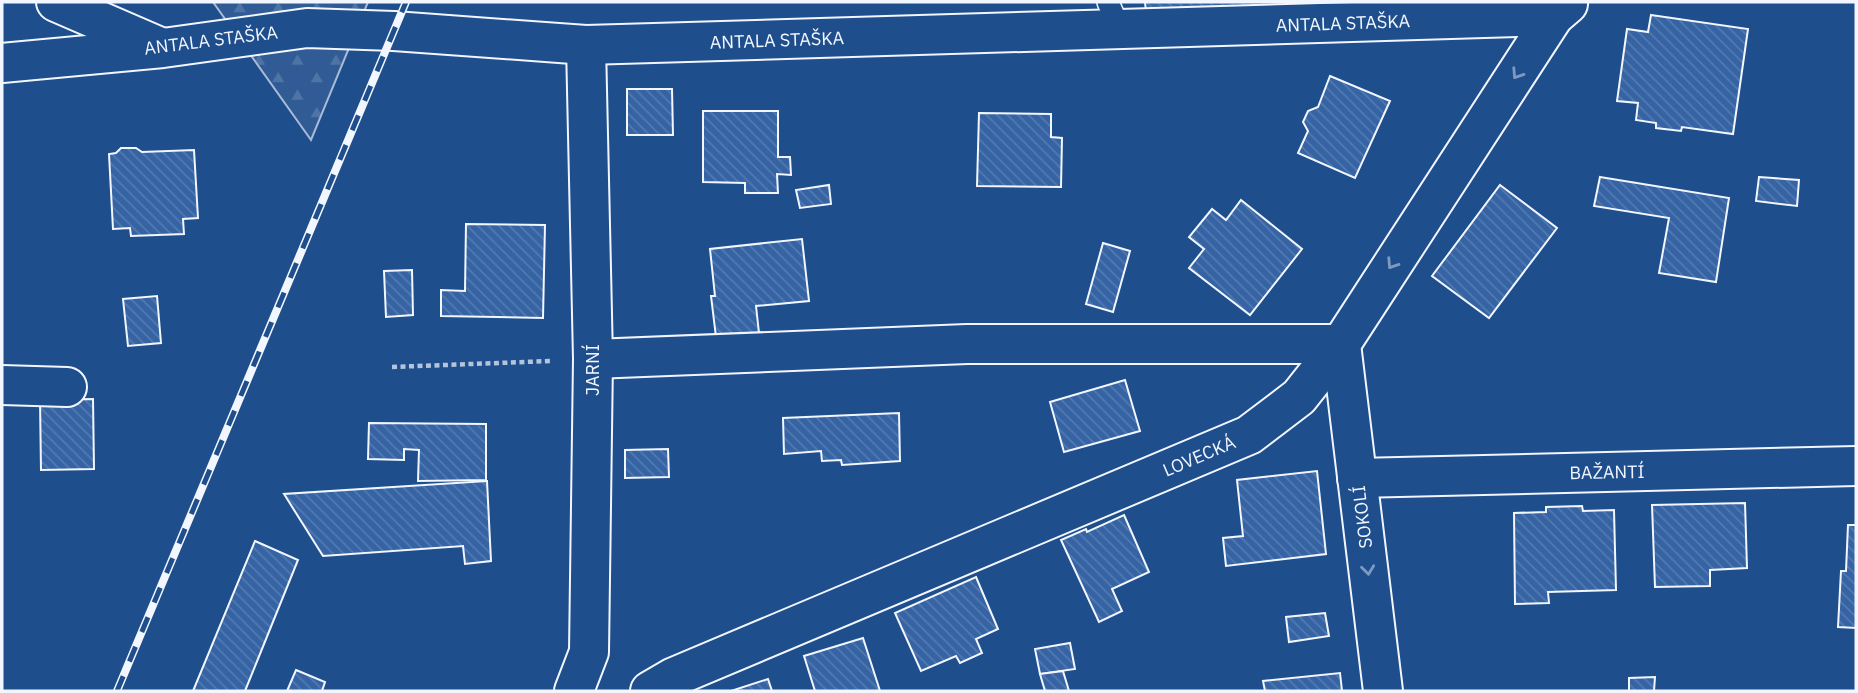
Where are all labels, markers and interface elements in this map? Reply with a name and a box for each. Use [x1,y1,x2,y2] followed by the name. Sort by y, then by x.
[1275,8,1411,37] street label: ANTALA STAŠKA
[143,19,280,60] street label: ANTALA STAŠKA
[709,25,845,54] street label: ANTALA STAŠKA
[1512,66,1525,79] one-way arrow
[1388,256,1401,269] one-way arrow
[581,344,604,396] street label: JARNÍ
[1159,430,1239,482] street label: LOVECKÁ
[1569,460,1645,484] street label: BAŽANTÍ
[1347,484,1377,550] street label: SOKOLÍ
[1361,564,1376,576] one-way arrow

